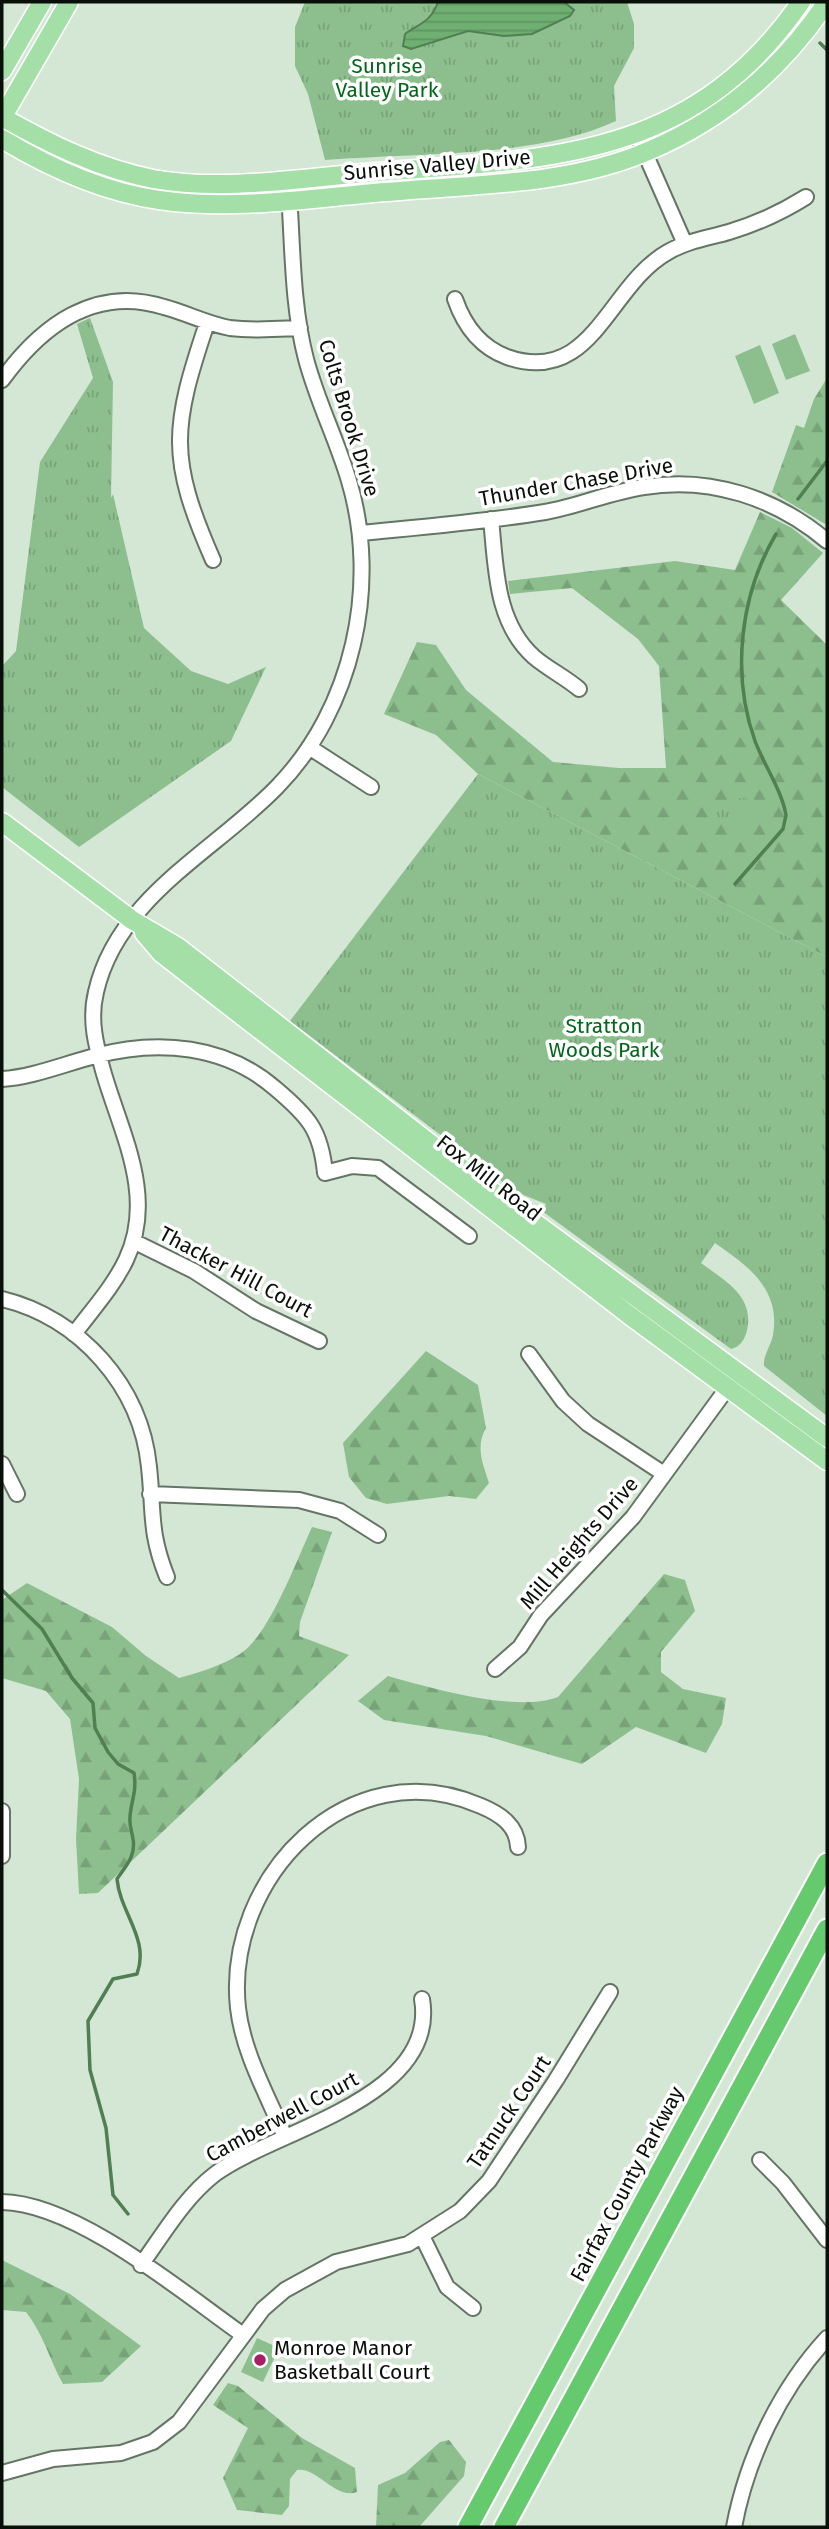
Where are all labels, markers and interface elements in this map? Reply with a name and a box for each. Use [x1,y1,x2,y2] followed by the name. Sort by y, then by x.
[336,53,439,103] park label: Sunrise Valley Park
[342,144,532,186] street label: Sunrise Valley Drive
[313,336,385,500] street label: Colts Brook Drive
[477,452,675,512] street label: Thunder Chase Drive
[549,1013,660,1063] park label: Stratton Woods Park
[431,1129,547,1227] street label: Fox Mill Road
[155,1221,317,1324] street label: Thacker Hill Court
[514,1471,644,1615] street label: Mill Heights Drive
[462,2050,557,2174] street label: Tatnuck Court
[201,2066,363,2168] street label: Camberwell Court
[565,2081,690,2286] street label: Fairfax County Parkway
[274,2335,431,2385] place label: Monroe Manor Basketball Court
[252,2352,268,2368] marker: Monroe Manor Basketball Court

